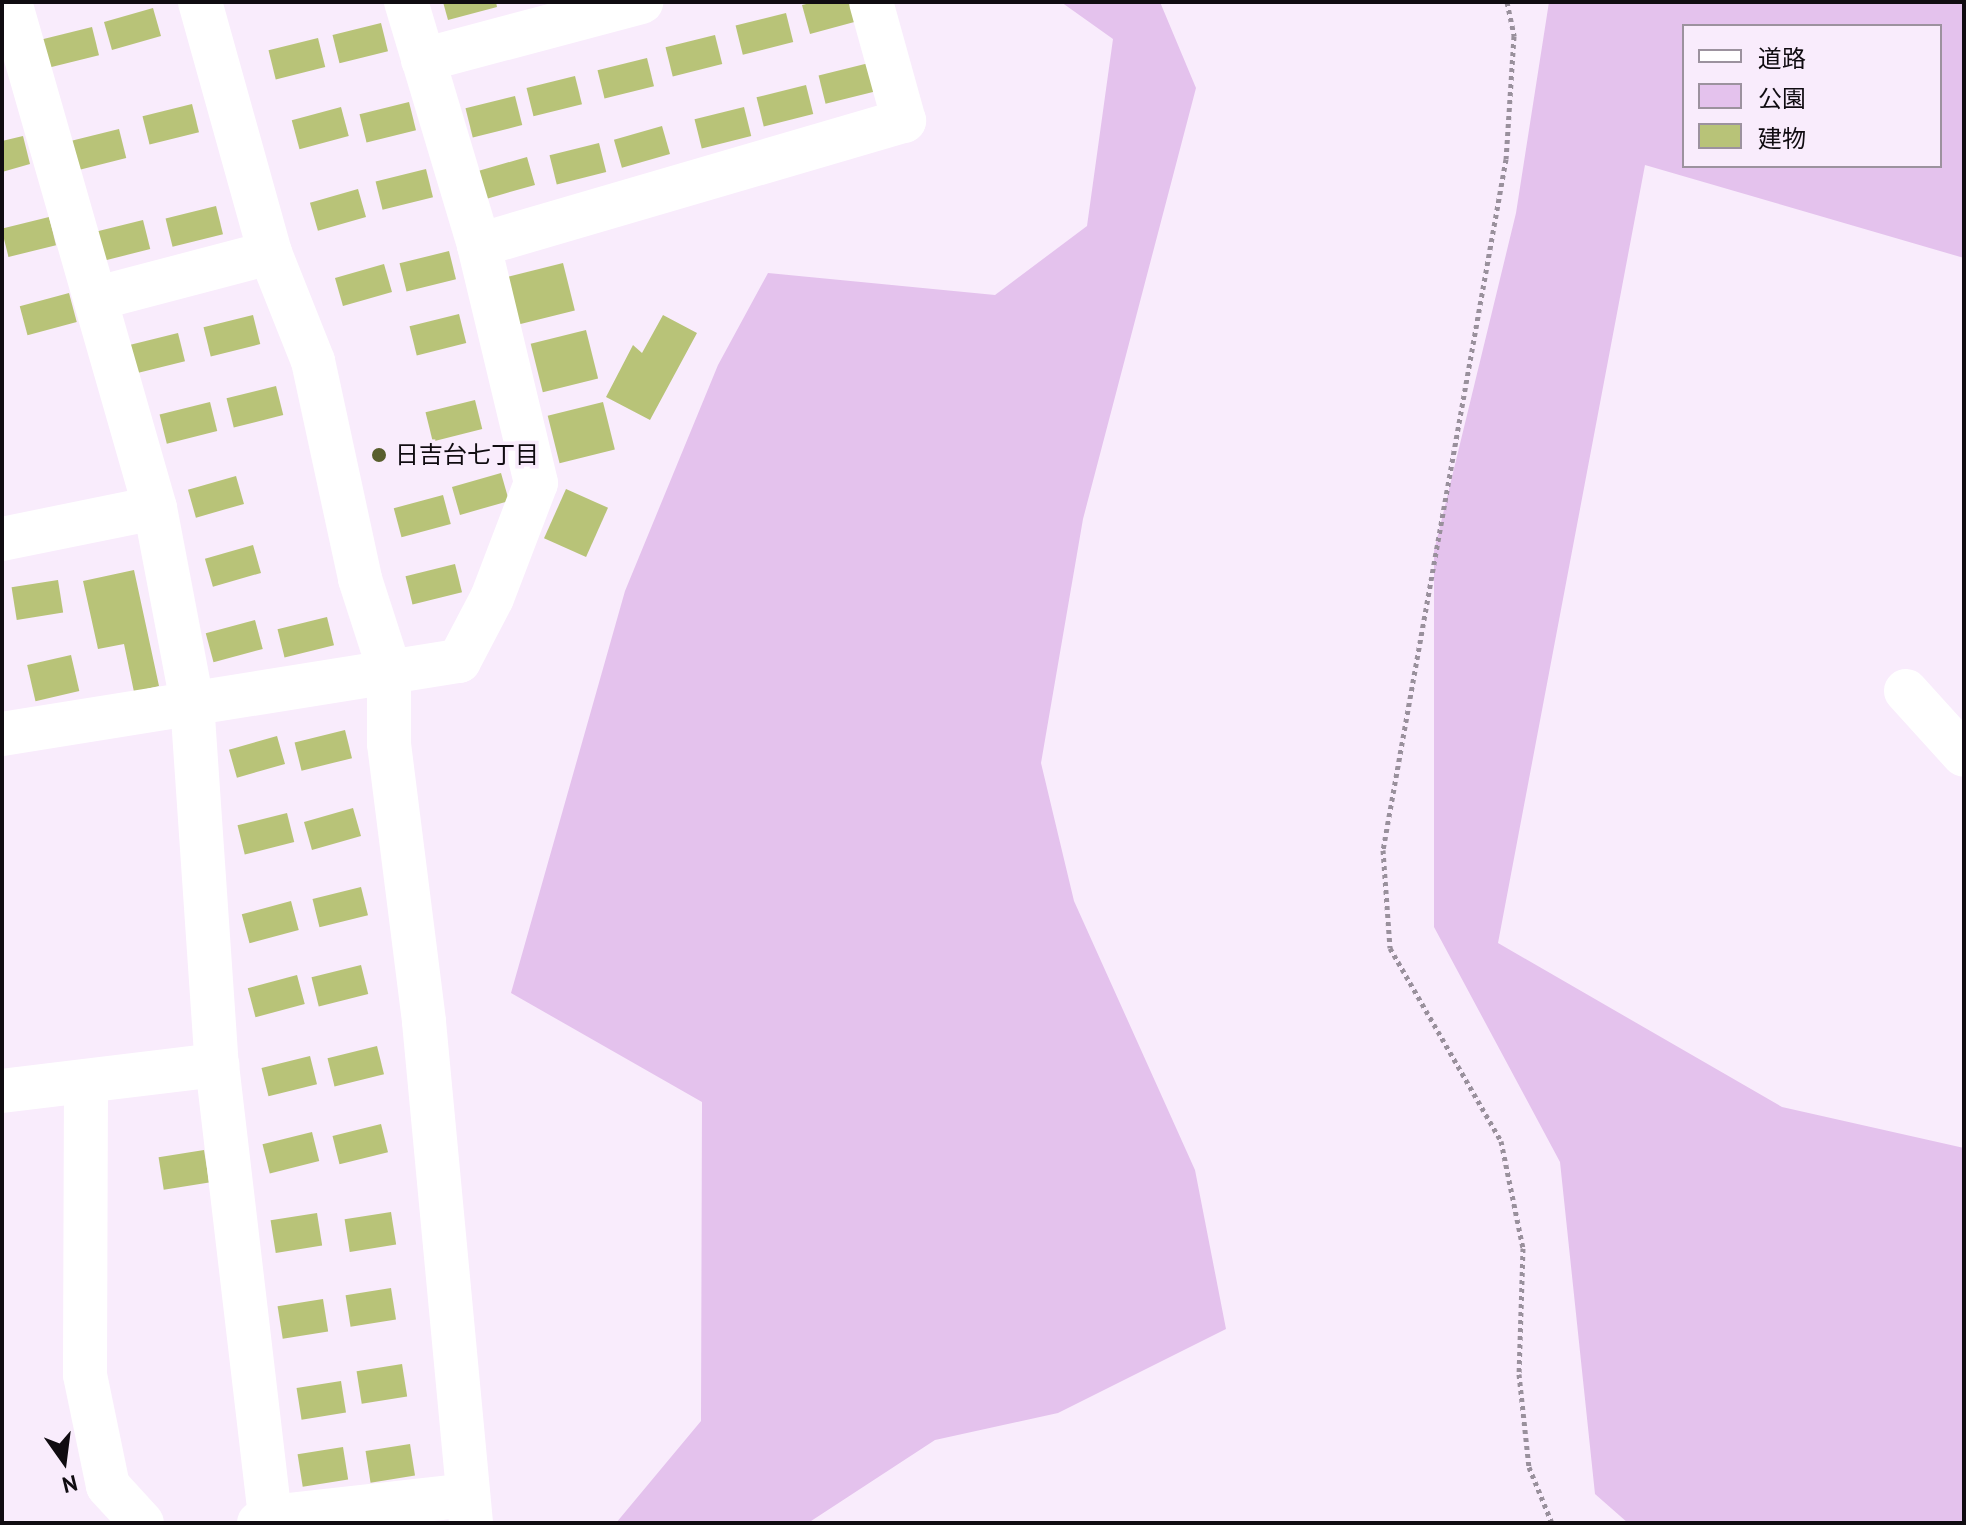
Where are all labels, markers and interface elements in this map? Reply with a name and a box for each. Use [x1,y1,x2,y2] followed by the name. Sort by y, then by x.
[1682,24,1942,168] legend
[1758,43,1806,74] text: 道路
[1758,83,1806,114] text: 公園
[1758,123,1806,154] text: 建物
[395,441,539,469] place label: 日吉台七丁目
[370,446,388,464] marker: 日吉台七丁目
[24,1421,104,1501] north arrow
[59,1469,80,1500] text: N

